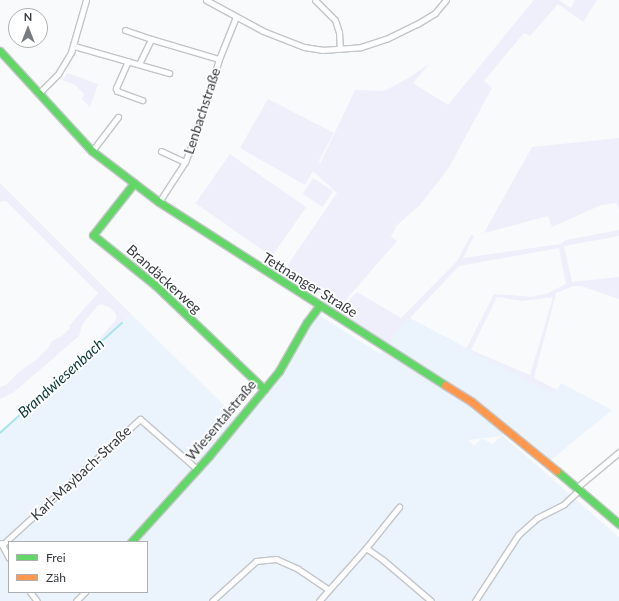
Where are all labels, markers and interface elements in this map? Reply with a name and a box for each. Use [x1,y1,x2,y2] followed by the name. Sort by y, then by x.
[8,8,48,48] north arrow
[24,10,32,23] text: N
[180,66,224,156] street label: Lenbachstraße
[123,241,205,317] street label: Brandäckerweg
[259,249,361,321] street label: Tettnanger Straße
[14,334,108,422] water label: Brandwiesenbach
[182,376,260,464] street label: Wiesentalstraße
[27,422,135,524] street label: Karl-Maybach-Straße
[8,541,148,593] legend
[46,550,66,565] text: Frei
[46,570,66,585] text: Zäh

